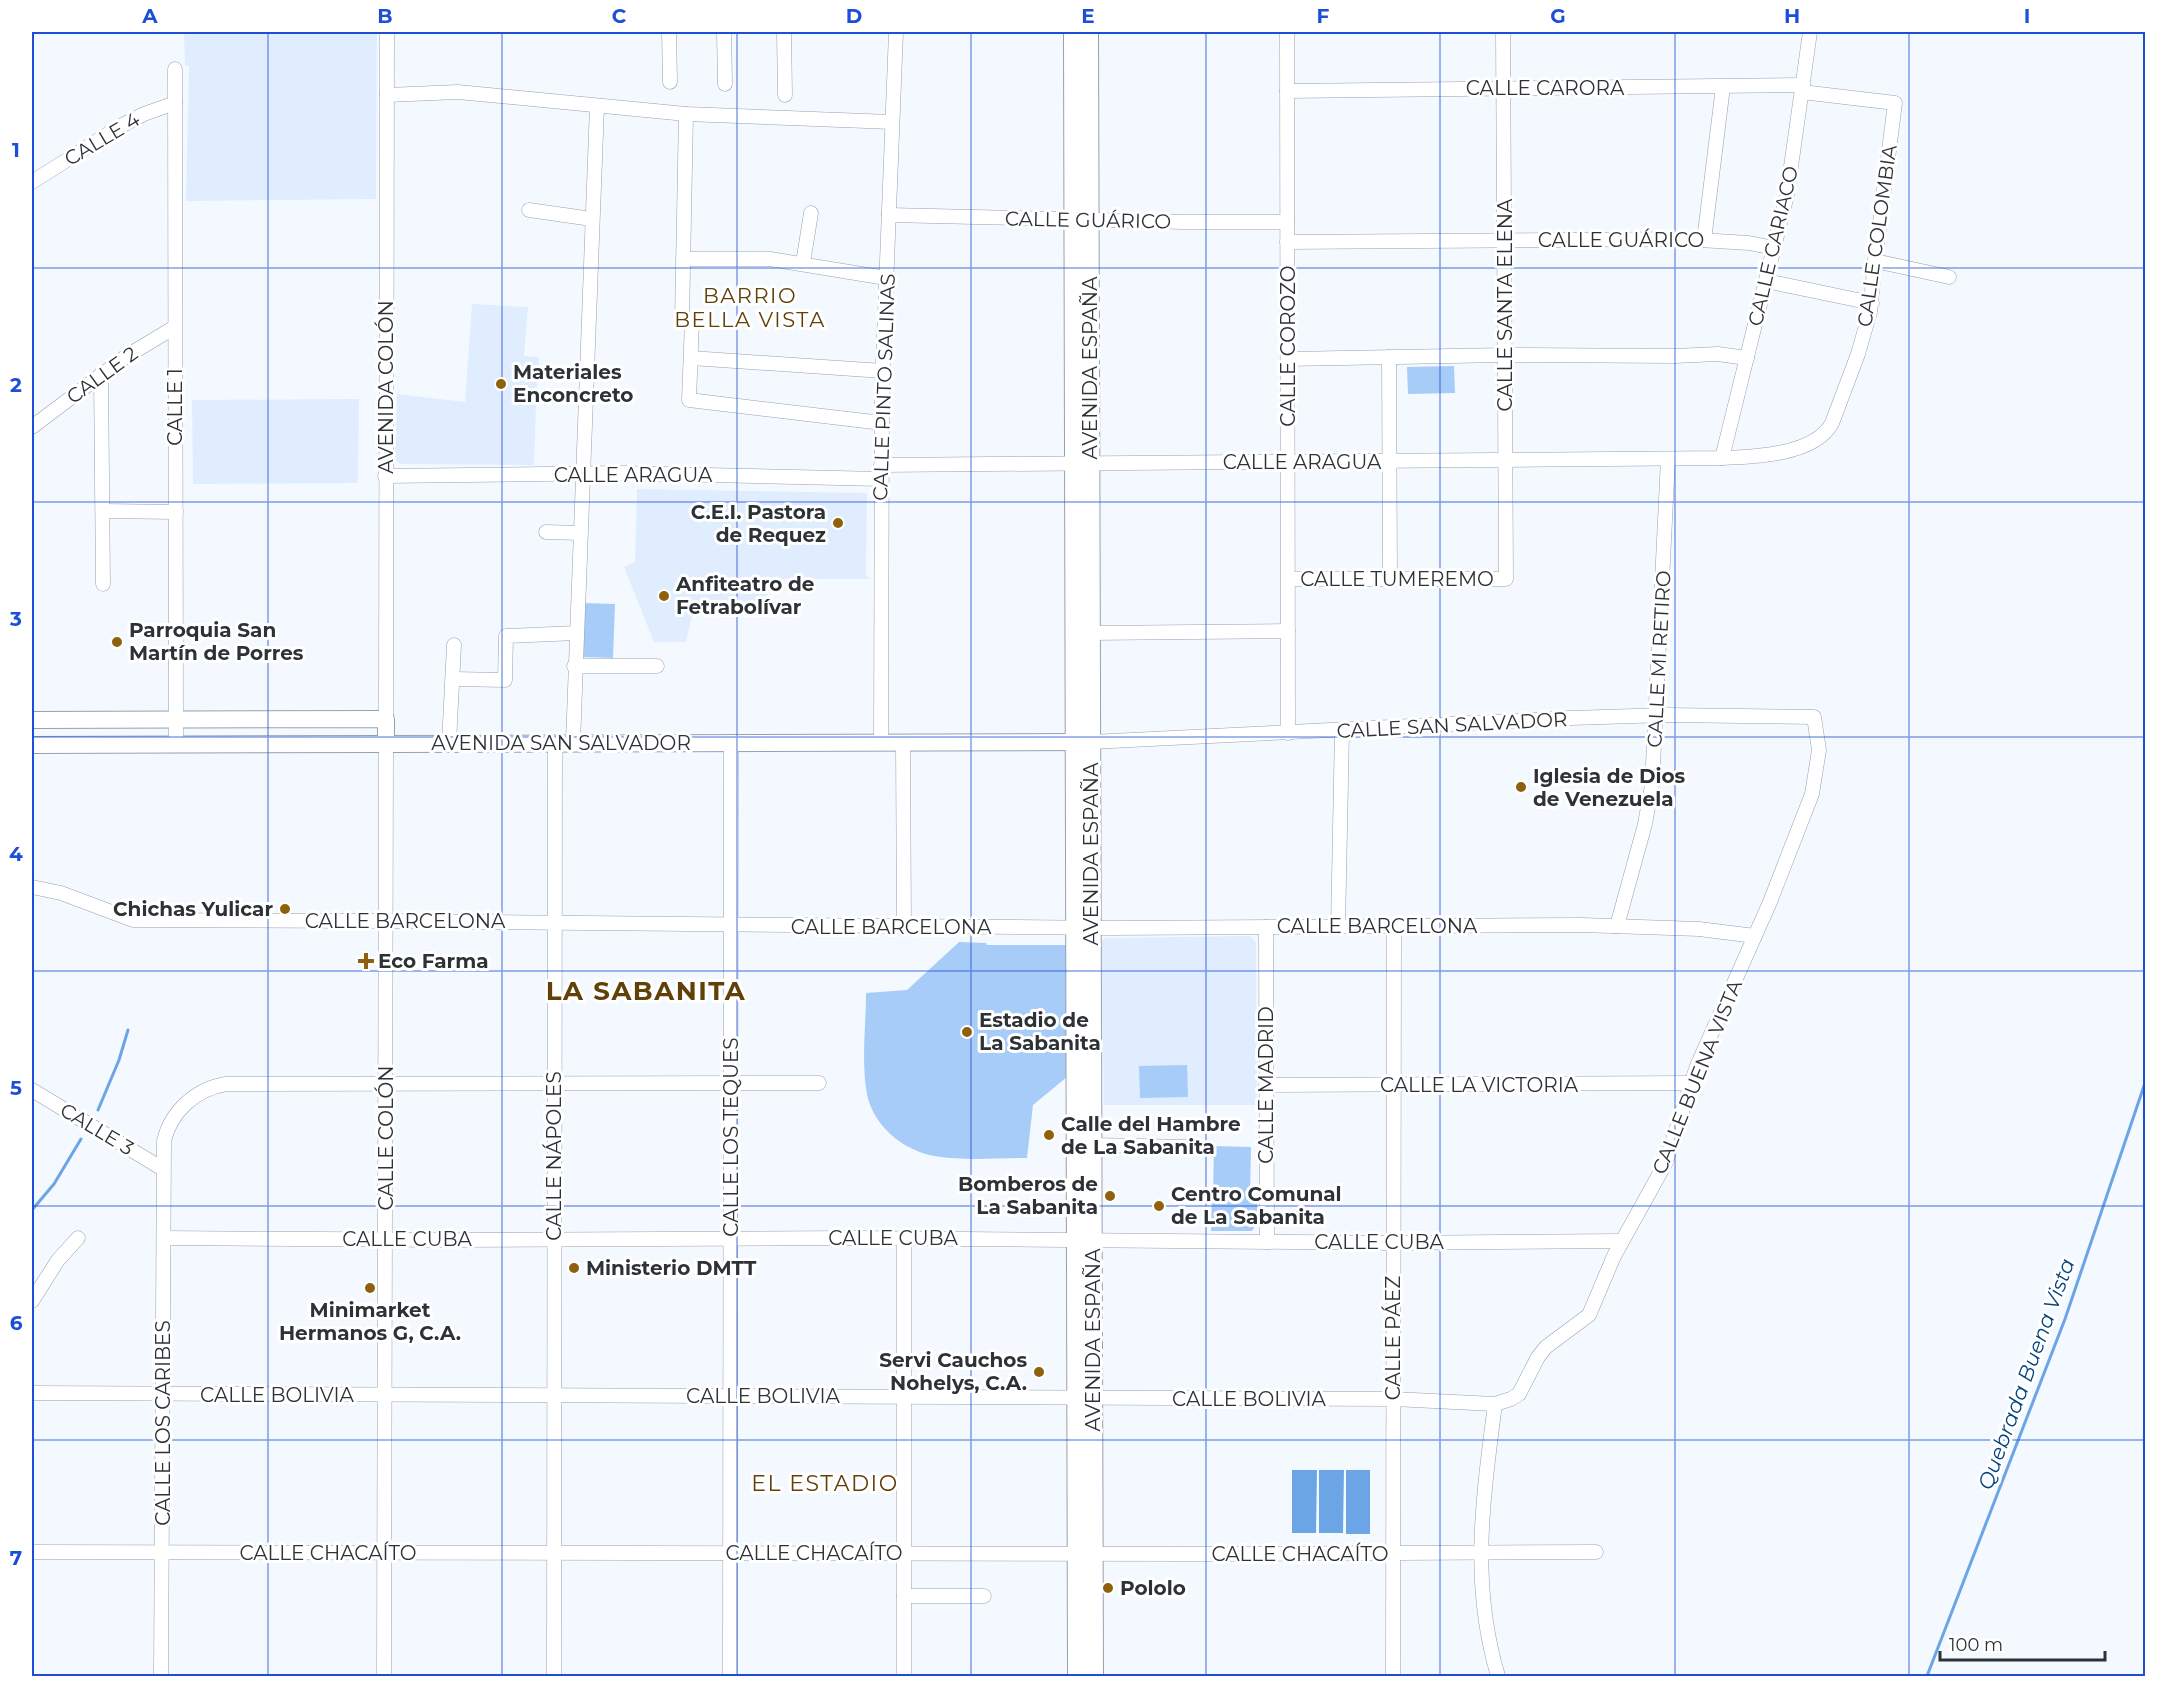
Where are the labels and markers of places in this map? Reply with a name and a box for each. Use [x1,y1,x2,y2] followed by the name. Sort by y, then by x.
[513,360,633,407] place label: Materiales Enconcreto
[494,377,508,391] marker: Materiales Enconcreto
[691,500,826,547] place label: C.E.I. Pastora de Requez
[831,516,845,530] marker: C.E.I. Pastora de Requez
[675,572,814,619] place label: Anfiteatro de Fetrabolívar
[657,589,671,603] marker: Anfiteatro de Fetrabolívar
[129,618,304,665] place label: Parroquia San Martín de Porres
[110,635,124,649] marker: Parroquia San Martín de Porres
[1533,764,1686,811] place label: Iglesia de Dios de Venezuela
[1514,780,1528,794] marker: Iglesia de Dios de Venezuela
[113,897,273,921] place label: Chichas Yulicar
[278,902,292,916] marker: Chichas Yulicar
[378,949,488,973] place label: Eco Farma
[359,954,373,968] marker: Eco Farma
[979,1008,1101,1055] place label: Estadio de La Sabanita
[960,1025,974,1039] marker: Estadio de La Sabanita
[1061,1112,1241,1159] place label: Calle del Hambre de La Sabanita
[1042,1128,1056,1142] marker: Calle del Hambre de La Sabanita
[958,1172,1098,1219] place label: Bomberos de La Sabanita
[1171,1182,1342,1229] place label: Centro Comunal de La Sabanita
[1103,1189,1117,1203] marker: Bomberos de La Sabanita
[1152,1199,1166,1213] marker: Centro Comunal de La Sabanita
[586,1256,757,1280] place label: Ministerio DMTT
[567,1261,581,1275] marker: Ministerio DMTT
[363,1281,377,1295] marker: Minimarket Hermanos G, C.A.
[279,1298,461,1345] place label: Minimarket Hermanos G, C.A.
[879,1348,1027,1395] place label: Servi Cauchos Nohelys, C.A.
[1032,1365,1046,1379] marker: Servi Cauchos Nohelys, C.A.
[1120,1576,1186,1600] place label: Pololo
[1101,1581,1115,1595] marker: Pololo

